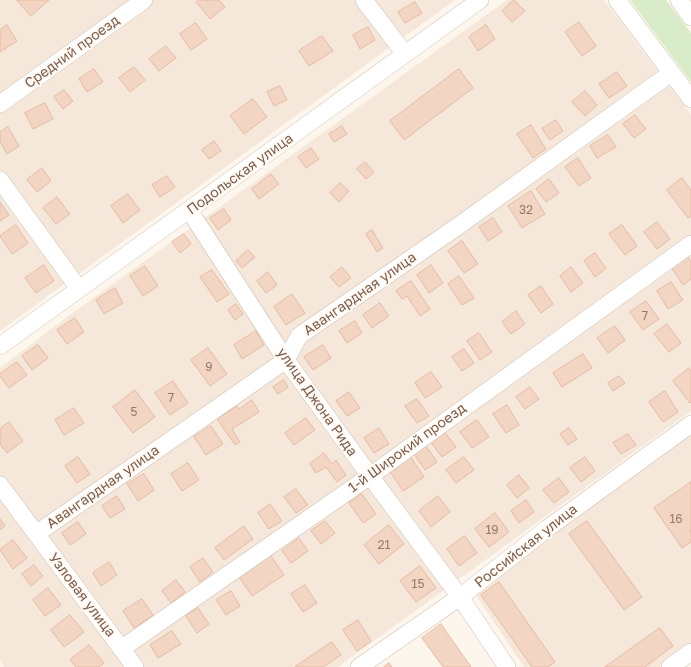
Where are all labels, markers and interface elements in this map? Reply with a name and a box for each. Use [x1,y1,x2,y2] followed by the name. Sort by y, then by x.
[21,12,123,92] street label: Средний проезд
[184,130,296,218] street label: Подольская улица
[519,203,533,217] house number: 32
[300,249,420,339] street label: Авангардная улица
[642,309,648,323] house number: 7
[273,345,361,459] street label: улица Джона Рида
[205,360,213,374] house number: 9
[168,391,174,405] house number: 7
[345,400,469,496] street label: 1-й Широкий проезд
[131,405,137,419] house number: 5
[43,442,163,532] street label: Авангардная улица
[471,501,581,591] street label: Российская улица
[669,512,683,526] house number: 16
[485,523,499,537] house number: 19
[378,538,390,552] house number: 21
[45,550,119,640] street label: Узловая улица
[412,577,424,591] house number: 15

